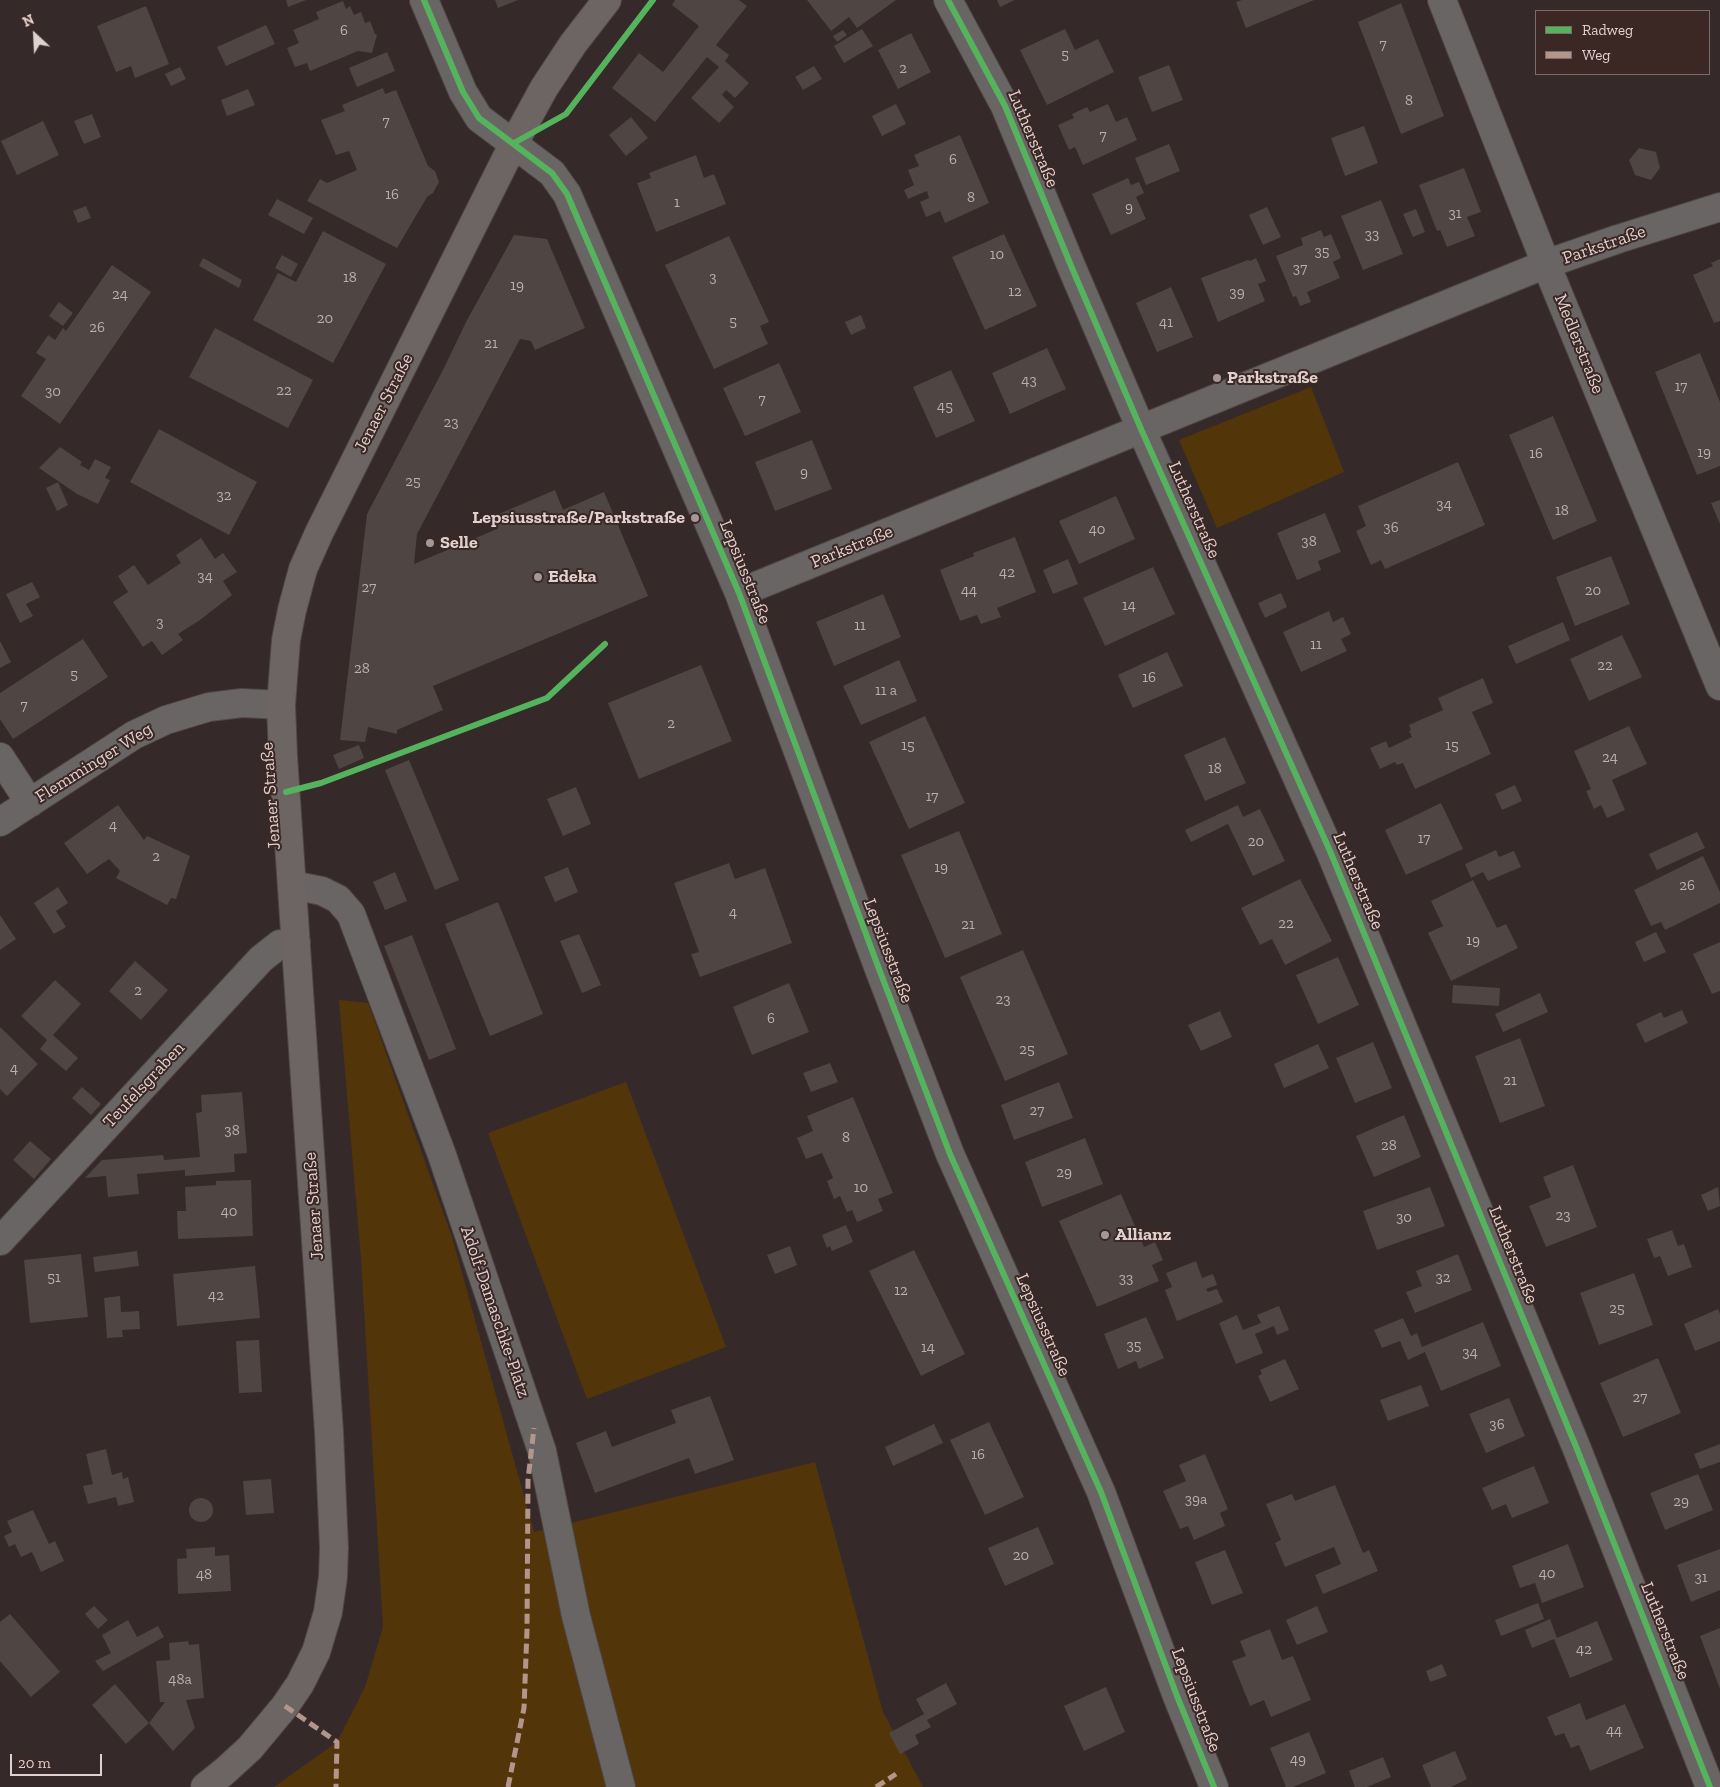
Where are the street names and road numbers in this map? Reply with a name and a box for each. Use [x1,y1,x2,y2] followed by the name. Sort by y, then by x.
[1003,87,1063,191] street label: Lutherstraße
[1559,221,1649,269] street label: Parkstraße
[1549,291,1609,397] street label: Medlerstraße
[350,350,418,456] street label: Jenaer Straße
[1163,458,1225,562] street label: Lutherstraße
[714,517,776,627] street label: Lepsiusstraße
[808,521,896,573] street label: Parkstraße
[31,718,157,808] street label: Flemminger Weg
[256,741,286,851] street label: Jenaer Straße
[1328,829,1388,933] street label: Lutherstraße
[858,896,918,1006] street label: Lepsiusstraße
[99,1037,189,1133] street label: Teufelsgraben
[299,1151,329,1261] street label: Jenaer Straße
[1484,1203,1542,1307] street label: Lutherstraße
[455,1223,535,1401] street label: Adolf-Damaschke-Platz
[1011,1270,1075,1380] street label: Lepsiusstraße
[1636,1579,1694,1683] street label: Lutherstraße
[1166,1645,1226,1755] street label: Lepsiusstraße

